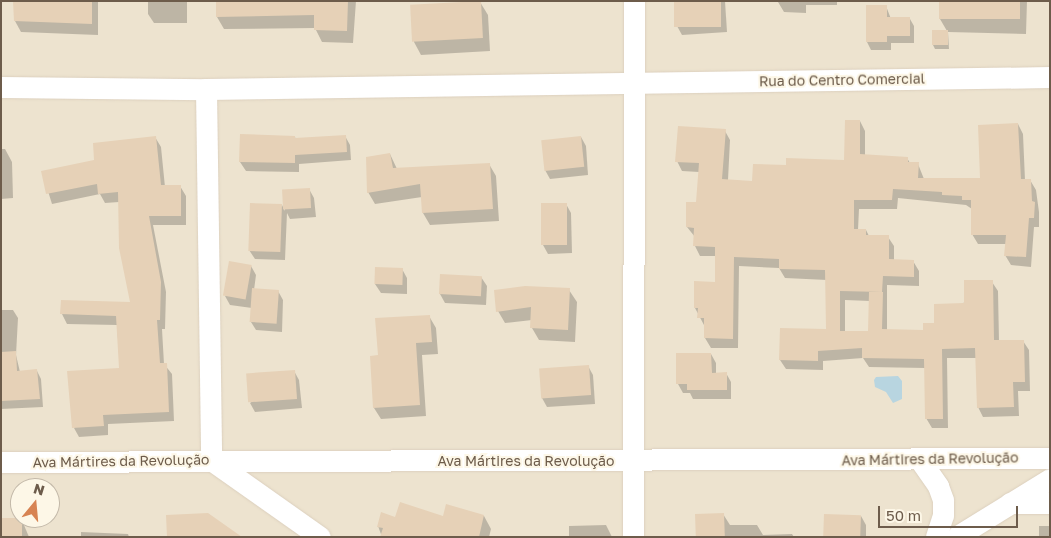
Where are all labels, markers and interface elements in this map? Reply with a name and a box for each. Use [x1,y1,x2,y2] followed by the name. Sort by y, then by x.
[759,70,925,90] street label: Rua do Centro Comercial
[841,449,1019,469] street label: Ava Mártires da Revolução
[32,451,210,471] street label: Ava Mártires da Revolução
[438,453,614,469] street label: Ava Mártires da Revolução
[10,478,60,528] north arrow
[32,479,47,499] text: N
[881,496,1021,528] scale bar
[886,506,921,524] text: 50 m

